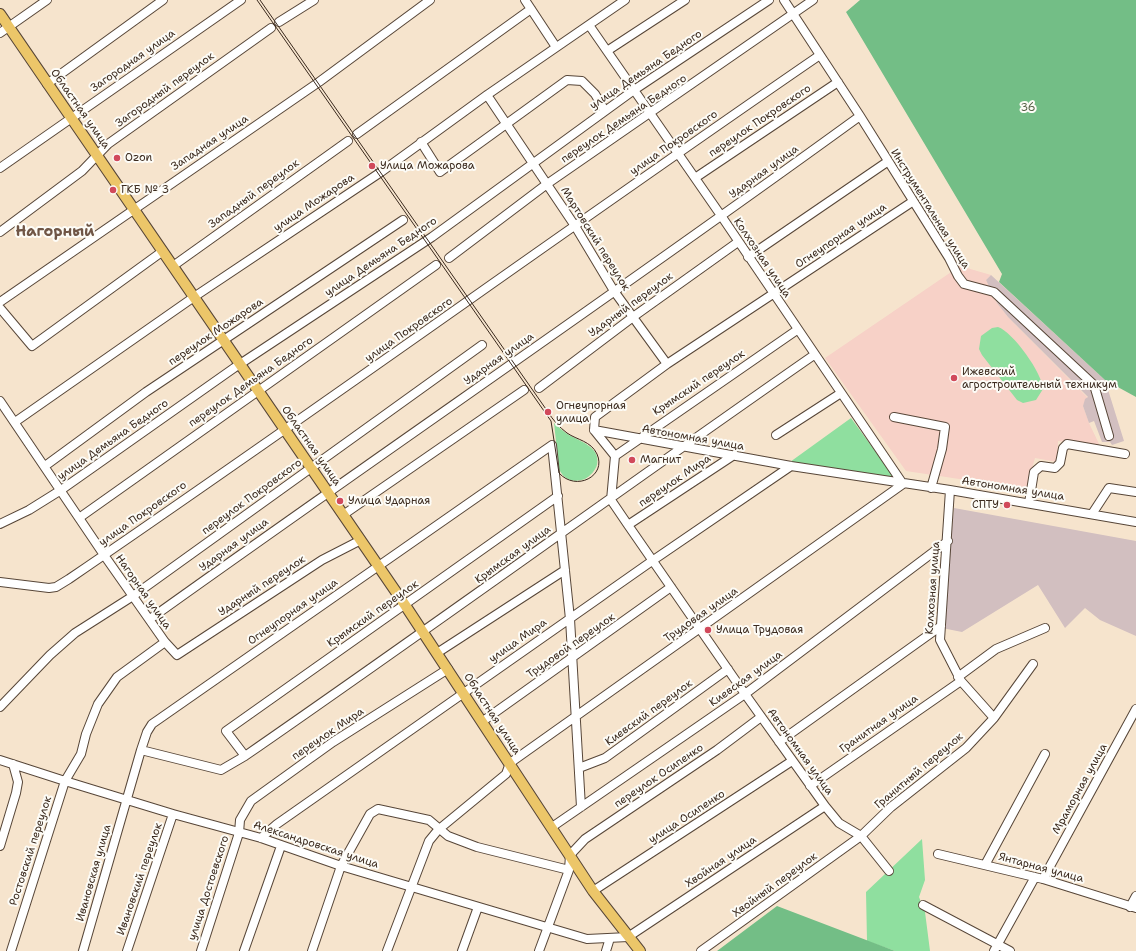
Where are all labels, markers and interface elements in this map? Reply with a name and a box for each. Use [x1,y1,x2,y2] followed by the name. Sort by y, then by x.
[88,27,178,95] street label: Загородная улица
[587,27,705,113] street label: улица Демьяна Бедного
[113,50,217,130] street label: Загородный переулок
[47,66,113,152] street label: Областная улица
[559,72,689,166] street label: переулок Демьяна Бедного
[706,82,814,160] street label: переулок Покровского
[1020,101,1036,115] park label: 36
[628,108,720,178] street label: улица Покровского
[169,112,251,174] street label: Западная улица
[727,142,801,202] street label: Ударная улица
[888,147,972,271] street label: Инструментальная улица
[125,151,152,165] place label: Ozon
[112,153,122,163] marker: Ozon
[206,157,302,231] street label: Западный переулок
[380,159,475,173] place label: Улица Можарова
[367,161,377,171] marker: Улица Можарова
[271,171,357,235] street label: улица Можарова
[121,183,169,197] place label: ГКБ № 3
[108,185,118,195] marker: ГКБ № 3
[558,185,632,293] street label: Мартовский переулок
[793,201,889,271] street label: Огнеупорная улица
[322,214,440,300] street label: улица Демьяна Бедного
[730,216,794,300] street label: Колхозная улица
[16,223,94,241] district label: Нагорный
[586,270,676,340] street label: Ударный переулок
[166,295,266,369] street label: переулок Можарова
[363,295,455,365] street label: улица Покровского
[462,330,536,388] street label: Ударная улица
[186,334,316,430] street label: переулок Демьяна Бедного
[650,347,748,419] street label: Крымский переулок
[962,365,1117,391] place label: Ижевский агростроительный техникум
[949,373,959,383] marker: Ижевский агростроительный техникум
[55,397,171,483] street label: улица Демьяна Бедного
[556,399,626,425] place label: Огнеупорная улица
[278,403,344,489] street label: Областная улица
[543,407,553,417] marker: Огнеупорная улица
[641,422,745,454] street label: Автономная улица
[636,452,714,510] street label: переулок Мира
[640,453,681,467] place label: Магнит
[627,455,637,465] marker: Магнит
[199,456,305,538] street label: переулок Покровского
[961,474,1065,504] street label: Автономная улица
[97,479,189,549] street label: улица Покровского
[348,494,430,508] place label: Улица Ударная
[335,496,345,506] marker: Улица Ударная
[972,498,999,512] place label: СПТУ
[1002,500,1012,510] marker: СПТУ
[197,515,271,575] street label: Ударная улица
[473,523,553,587] street label: Крымская улица
[923,541,943,635] street label: Колхозная улица
[112,552,174,632] street label: Нагорная улица
[216,553,308,619] street label: Ударный переулок
[245,576,341,648] street label: Огнеупорная улица
[325,578,421,650] street label: Крымский переулок
[662,585,740,645] street label: Трудовая улица
[524,611,618,681] street label: Трудовой переулок
[486,616,550,666] street label: улица Мира
[716,623,803,637] place label: Улица Трудовая
[703,625,713,635] marker: Улица Трудовая
[707,648,785,710] street label: Киевская улица
[461,671,523,757] street label: Областная улица
[603,677,695,749] street label: Киевский переулок
[837,692,921,756] street label: Гранитная улица
[289,705,367,763] street label: переулок Мира
[764,706,836,798] street label: Автономная улица
[872,730,966,812] street label: Гранитный переулок
[612,741,706,811] street label: переулок Осипенко
[1050,741,1110,837] street label: Мраморная улица
[646,787,728,847] street label: улица Осипенко
[7,795,55,907] street label: Ростовский переулок
[252,818,380,872] street label: Александровская улица
[115,821,165,937] street label: Ивановский переулок
[74,823,114,923] street label: Ивановская улица
[683,833,759,891] street label: Хвойная улица
[186,834,232,942] street label: улица Достоевского
[730,850,820,920] street label: Хвойный переулок
[997,850,1085,886] street label: Янтарная улица

